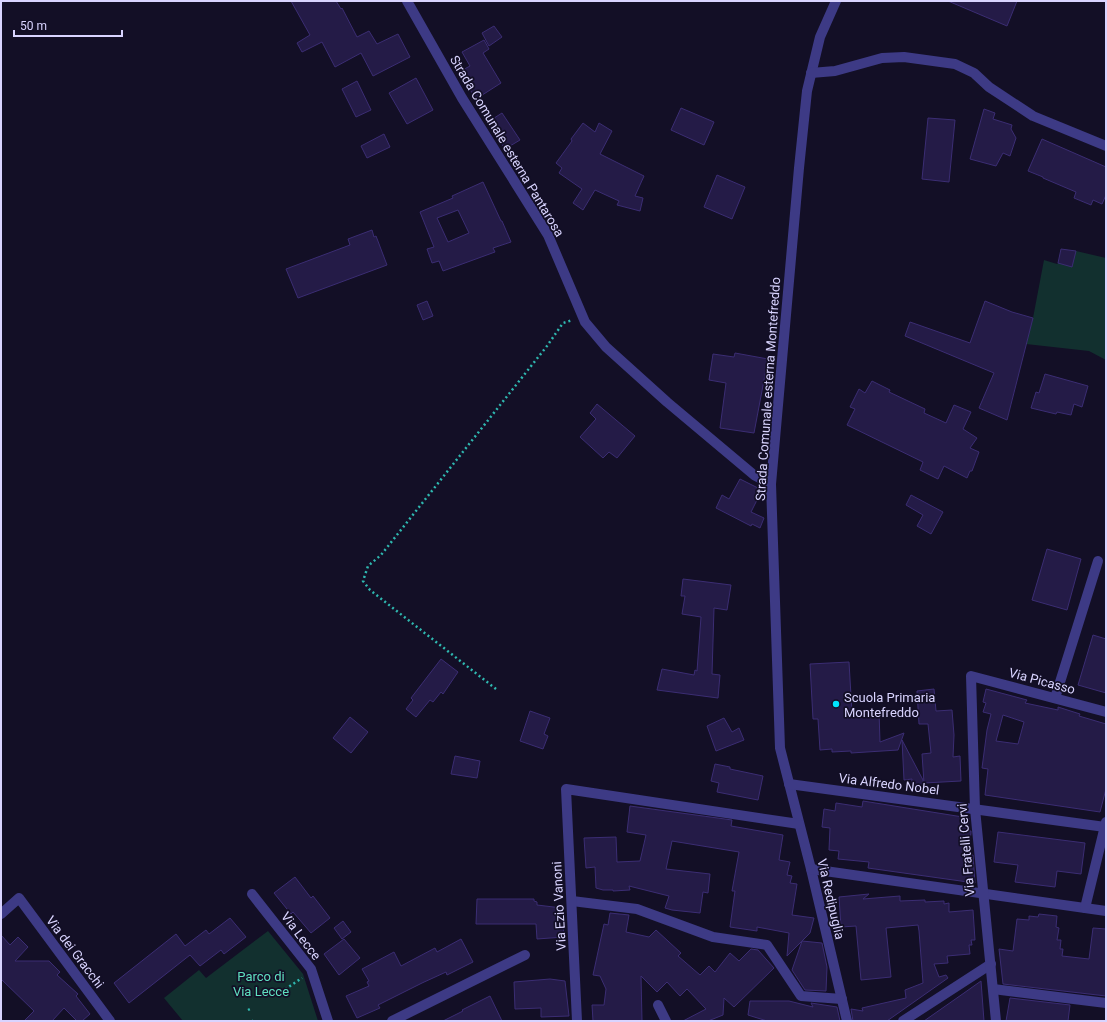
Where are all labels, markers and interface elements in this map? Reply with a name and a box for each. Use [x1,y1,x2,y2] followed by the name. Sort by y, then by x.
[14,12,122,38] scale bar
[20,19,47,33] text: 50 m
[447,53,567,239] street label: Strada Comunale esterna Pantarosa
[753,277,783,501] street label: Strada Comunale esterna Montefreddo
[1007,665,1077,697] street label: Via Picasso
[844,690,935,720] place label: Scuola Primaria Montefreddo
[831,699,841,709] marker: Scuola Primaria Montefreddo
[838,770,940,798] street label: Via Alfredo Nobel
[954,803,978,897] street label: Via Fratelli Cervi
[814,857,848,941] street label: Via Redipuglia
[549,861,569,951] street label: Via Ezio Vanoni
[278,909,324,963] street label: Via Lecce
[43,913,107,991] street label: Via dei Gracchi
[233,969,289,999] park label: Parco di Via Lecce

